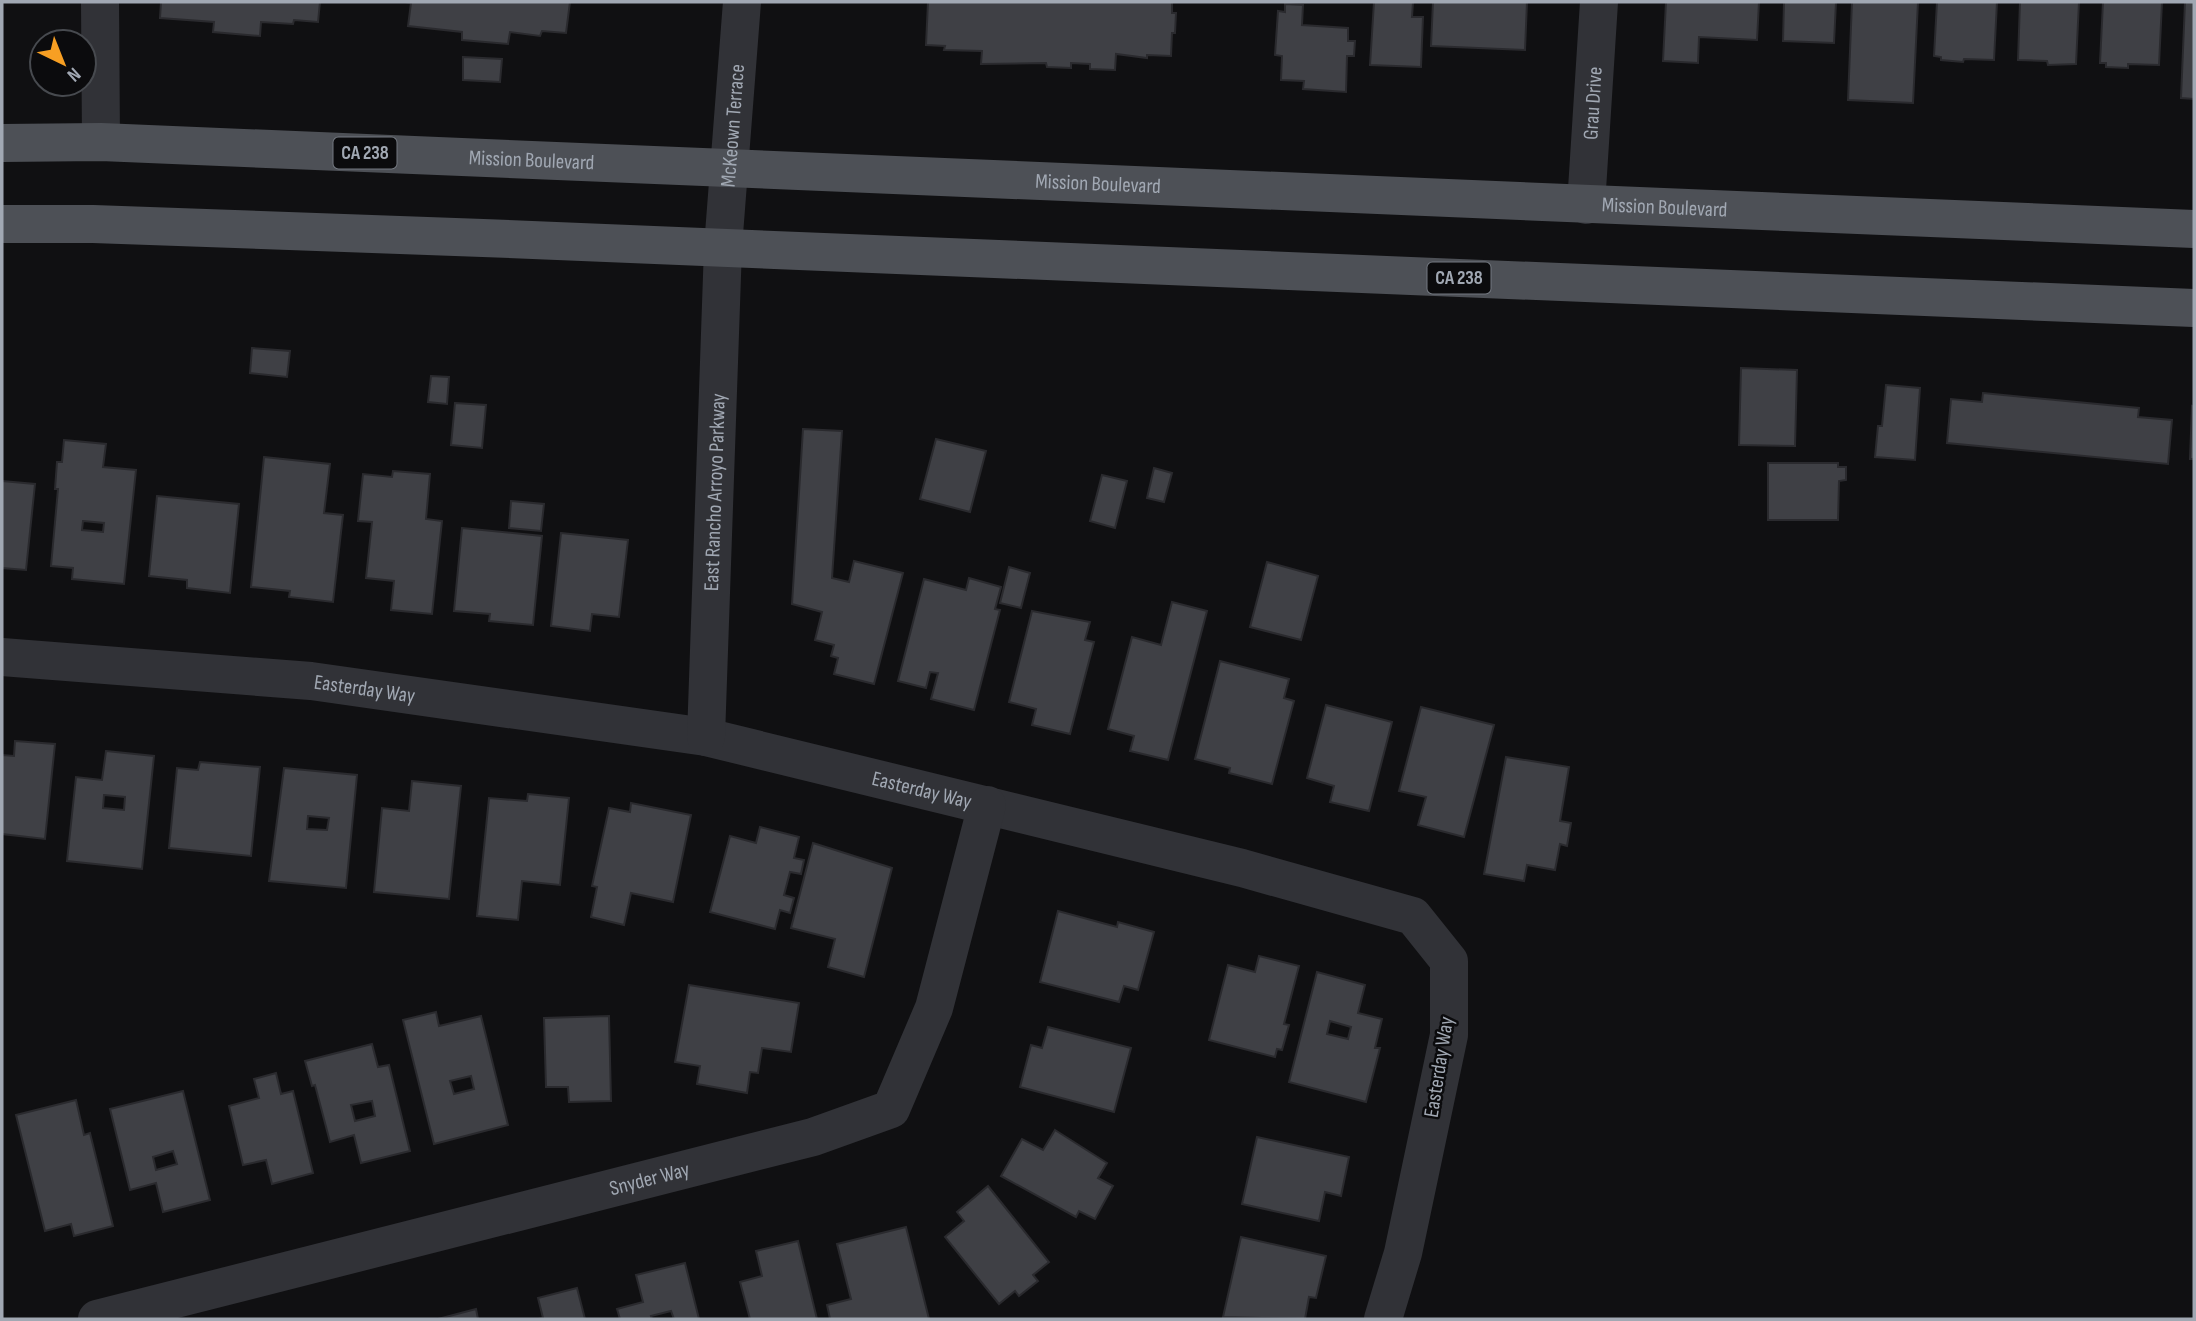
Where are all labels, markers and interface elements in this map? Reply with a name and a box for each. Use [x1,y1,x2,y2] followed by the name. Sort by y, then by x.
[28,28,98,98] north arrow
[62,62,85,86] text: N
[715,63,750,188] street label: McKeown Terrace
[1578,66,1607,141] street label: Grau Drive
[334,138,396,168] road number: CA 238
[468,145,595,175] street label: Mission Boulevard
[1035,168,1161,199] street label: Mission Boulevard
[1601,192,1728,222] street label: Mission Boulevard
[1428,262,1490,294] road number: CA 238
[699,393,730,591] street label: East Rancho Arroyo Parkway
[312,669,417,708] street label: Easterday Way
[869,766,974,814] street label: Easterday Way
[1419,1015,1459,1119] street label: Easterday Way
[607,1156,692,1201] street label: Snyder Way

